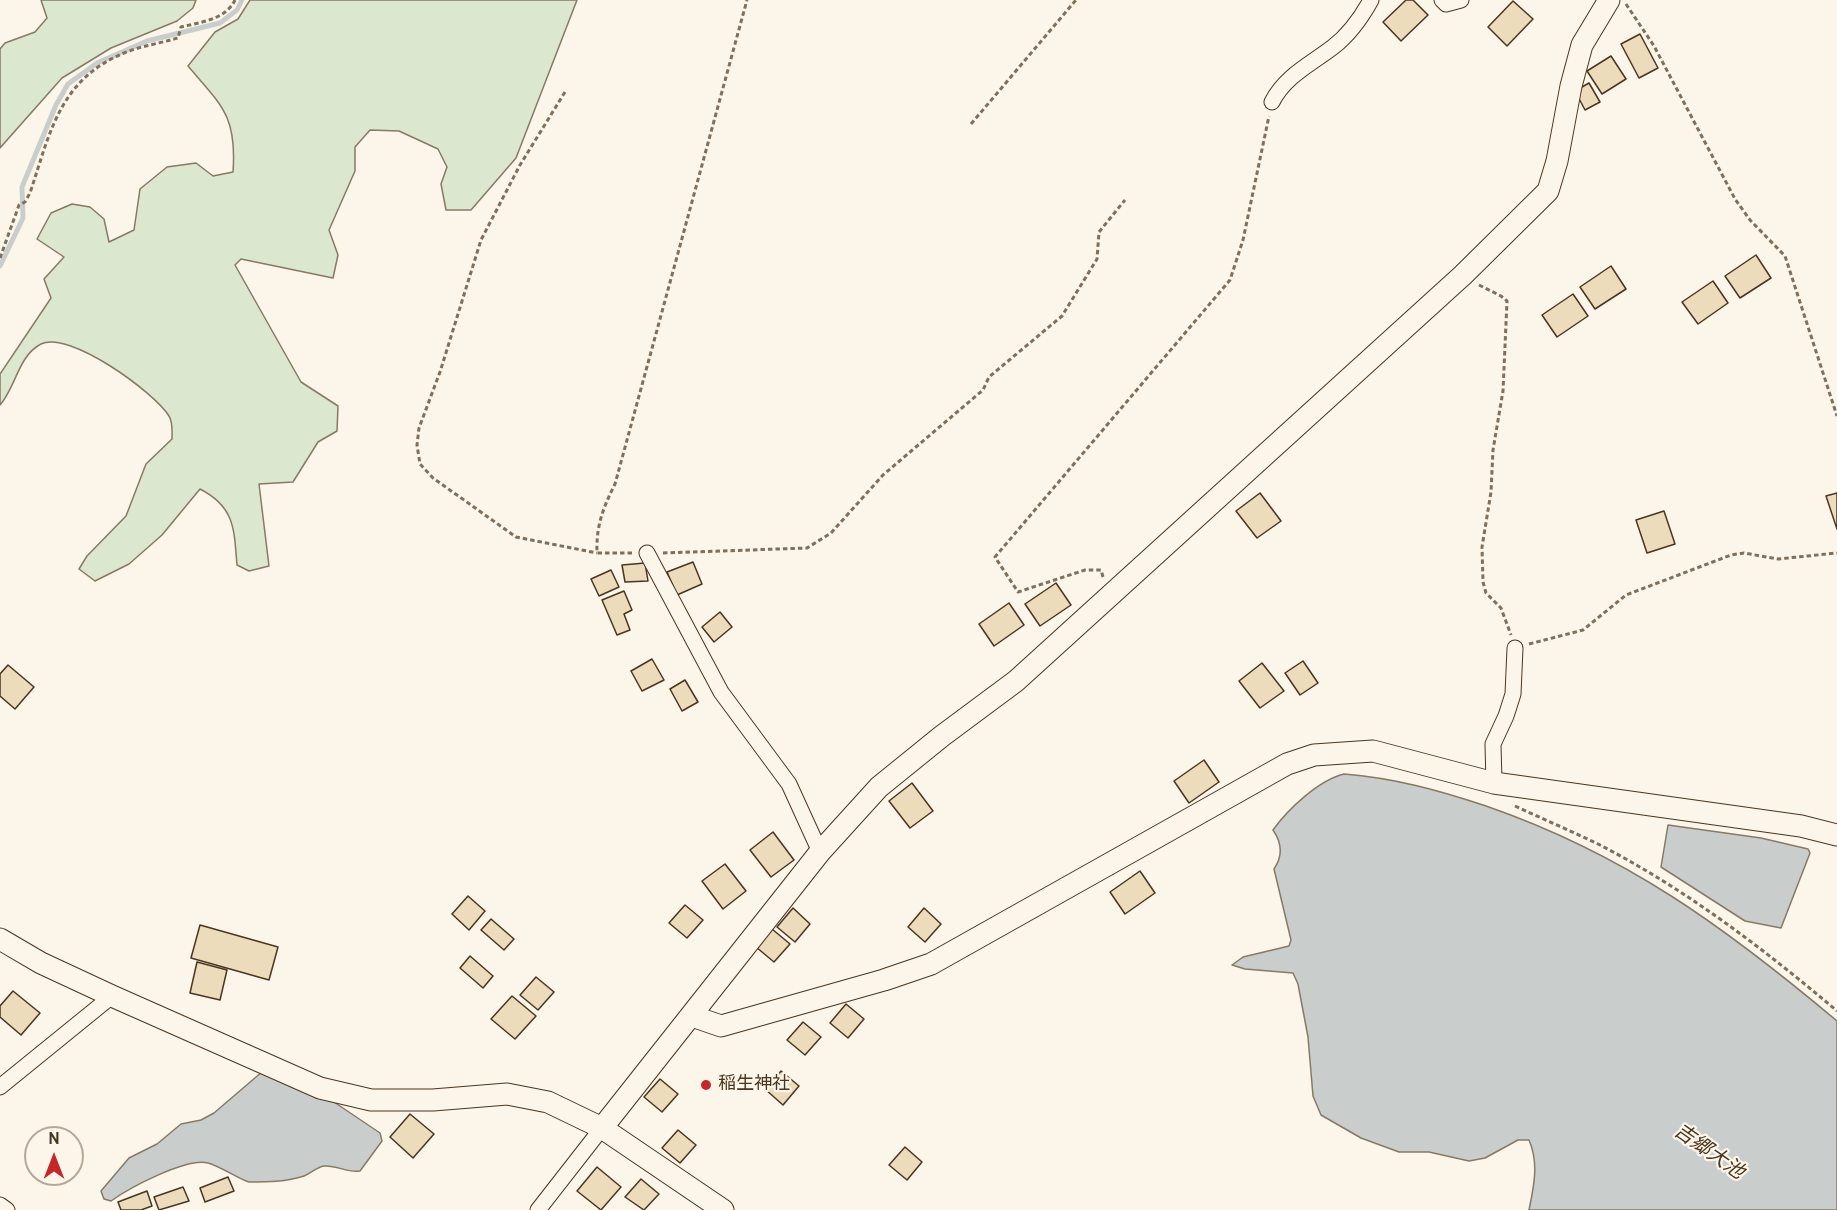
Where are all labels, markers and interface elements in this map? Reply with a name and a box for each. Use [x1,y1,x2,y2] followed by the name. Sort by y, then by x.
[718,1074,790,1096] place label: 稲生神社
[699,1078,713,1092] marker: 稲生神社
[1668,1120,1748,1186] water label: 吉郷大池
[24,1126,84,1186] north arrow
[48,1130,60,1150] text: N

